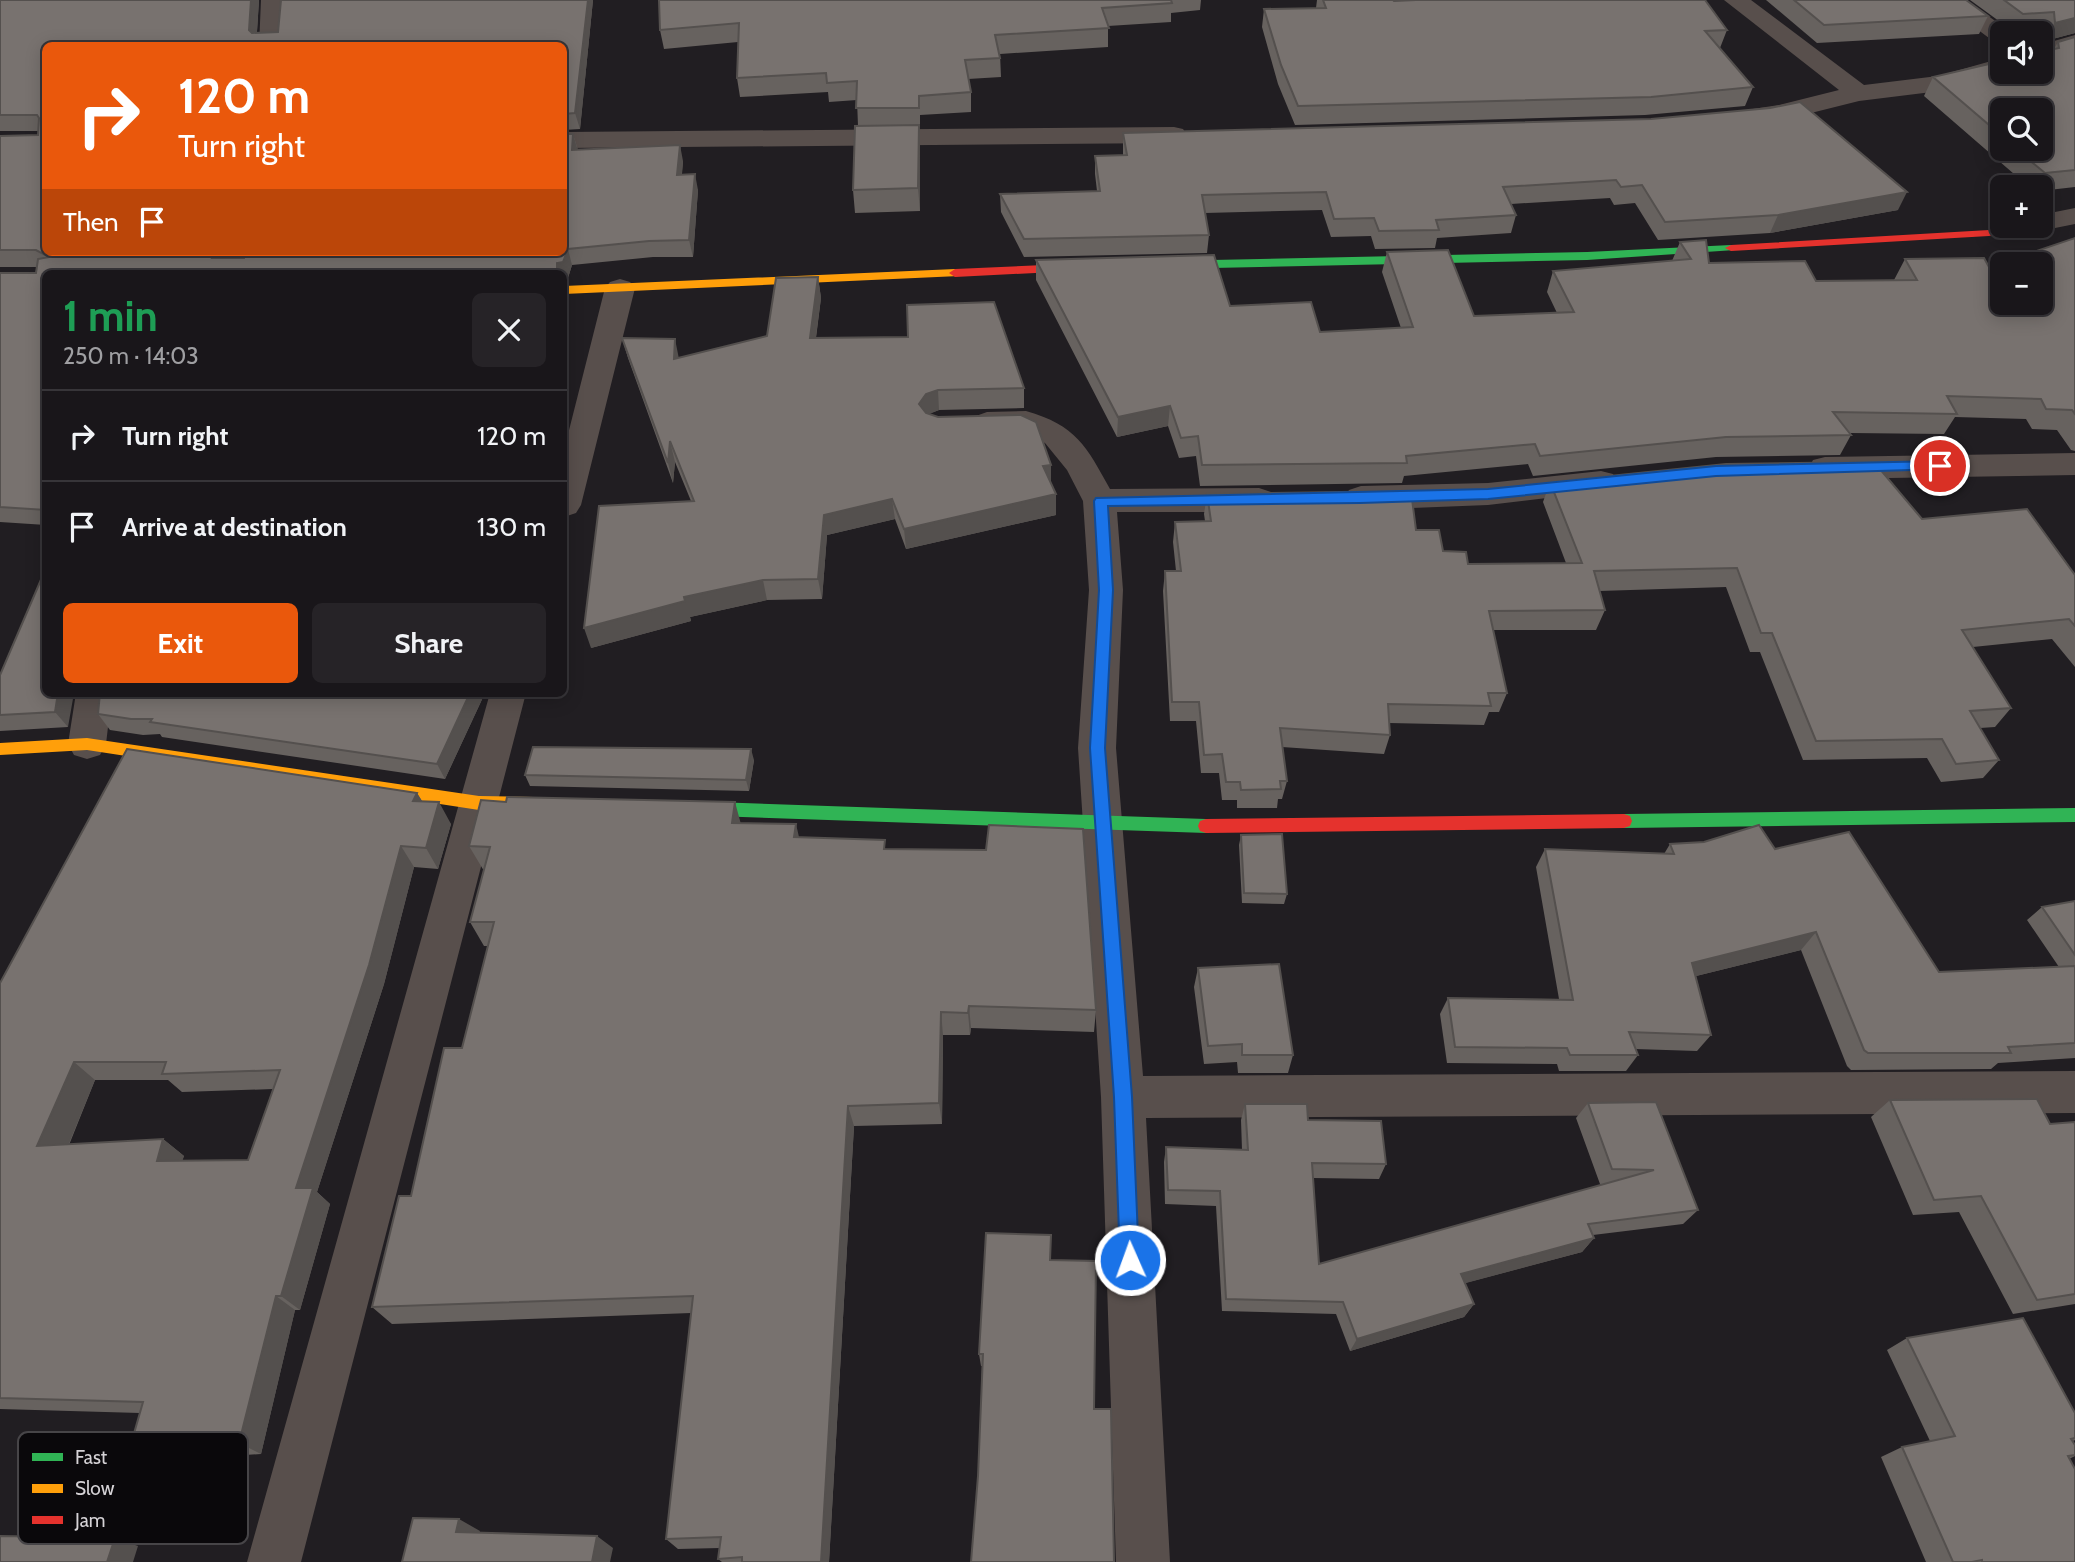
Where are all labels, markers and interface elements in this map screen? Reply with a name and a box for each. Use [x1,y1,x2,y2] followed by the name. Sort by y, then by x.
[1990,21,2053,315] map controls
[1990,21,2053,84] button: sound
[178,66,310,125] text: 120 m
[63,70,154,161] icon: right
[1990,98,2053,161] button: search
[178,126,305,165] text: Turn right
[1990,175,2053,238] button: +
[133,203,171,241] icon: arrive
[63,206,119,238] text: Then
[1990,252,2053,315] button: −
[63,290,158,342] text: 1 min
[472,293,546,367] button: close
[63,342,199,370] text: 250 m · 14:03
[63,417,101,455] icon: right
[122,420,228,452] text: Turn right
[477,420,546,452] text: 120 m
[1910,436,1970,496] pin
[1921,447,1959,485] icon: arrive
[63,508,101,546] icon: arrive
[122,511,347,543] text: Arrive at destination
[477,511,546,543] text: 130 m
[63,603,298,683] button: Exit
[312,603,546,683] button: Share
[1093,1223,1167,1297] position arrow
[18,1432,248,1544] legend
[75,1446,108,1469] text: Fast
[75,1477,115,1500] text: Slow
[74,1509,105,1532] text: Jam

